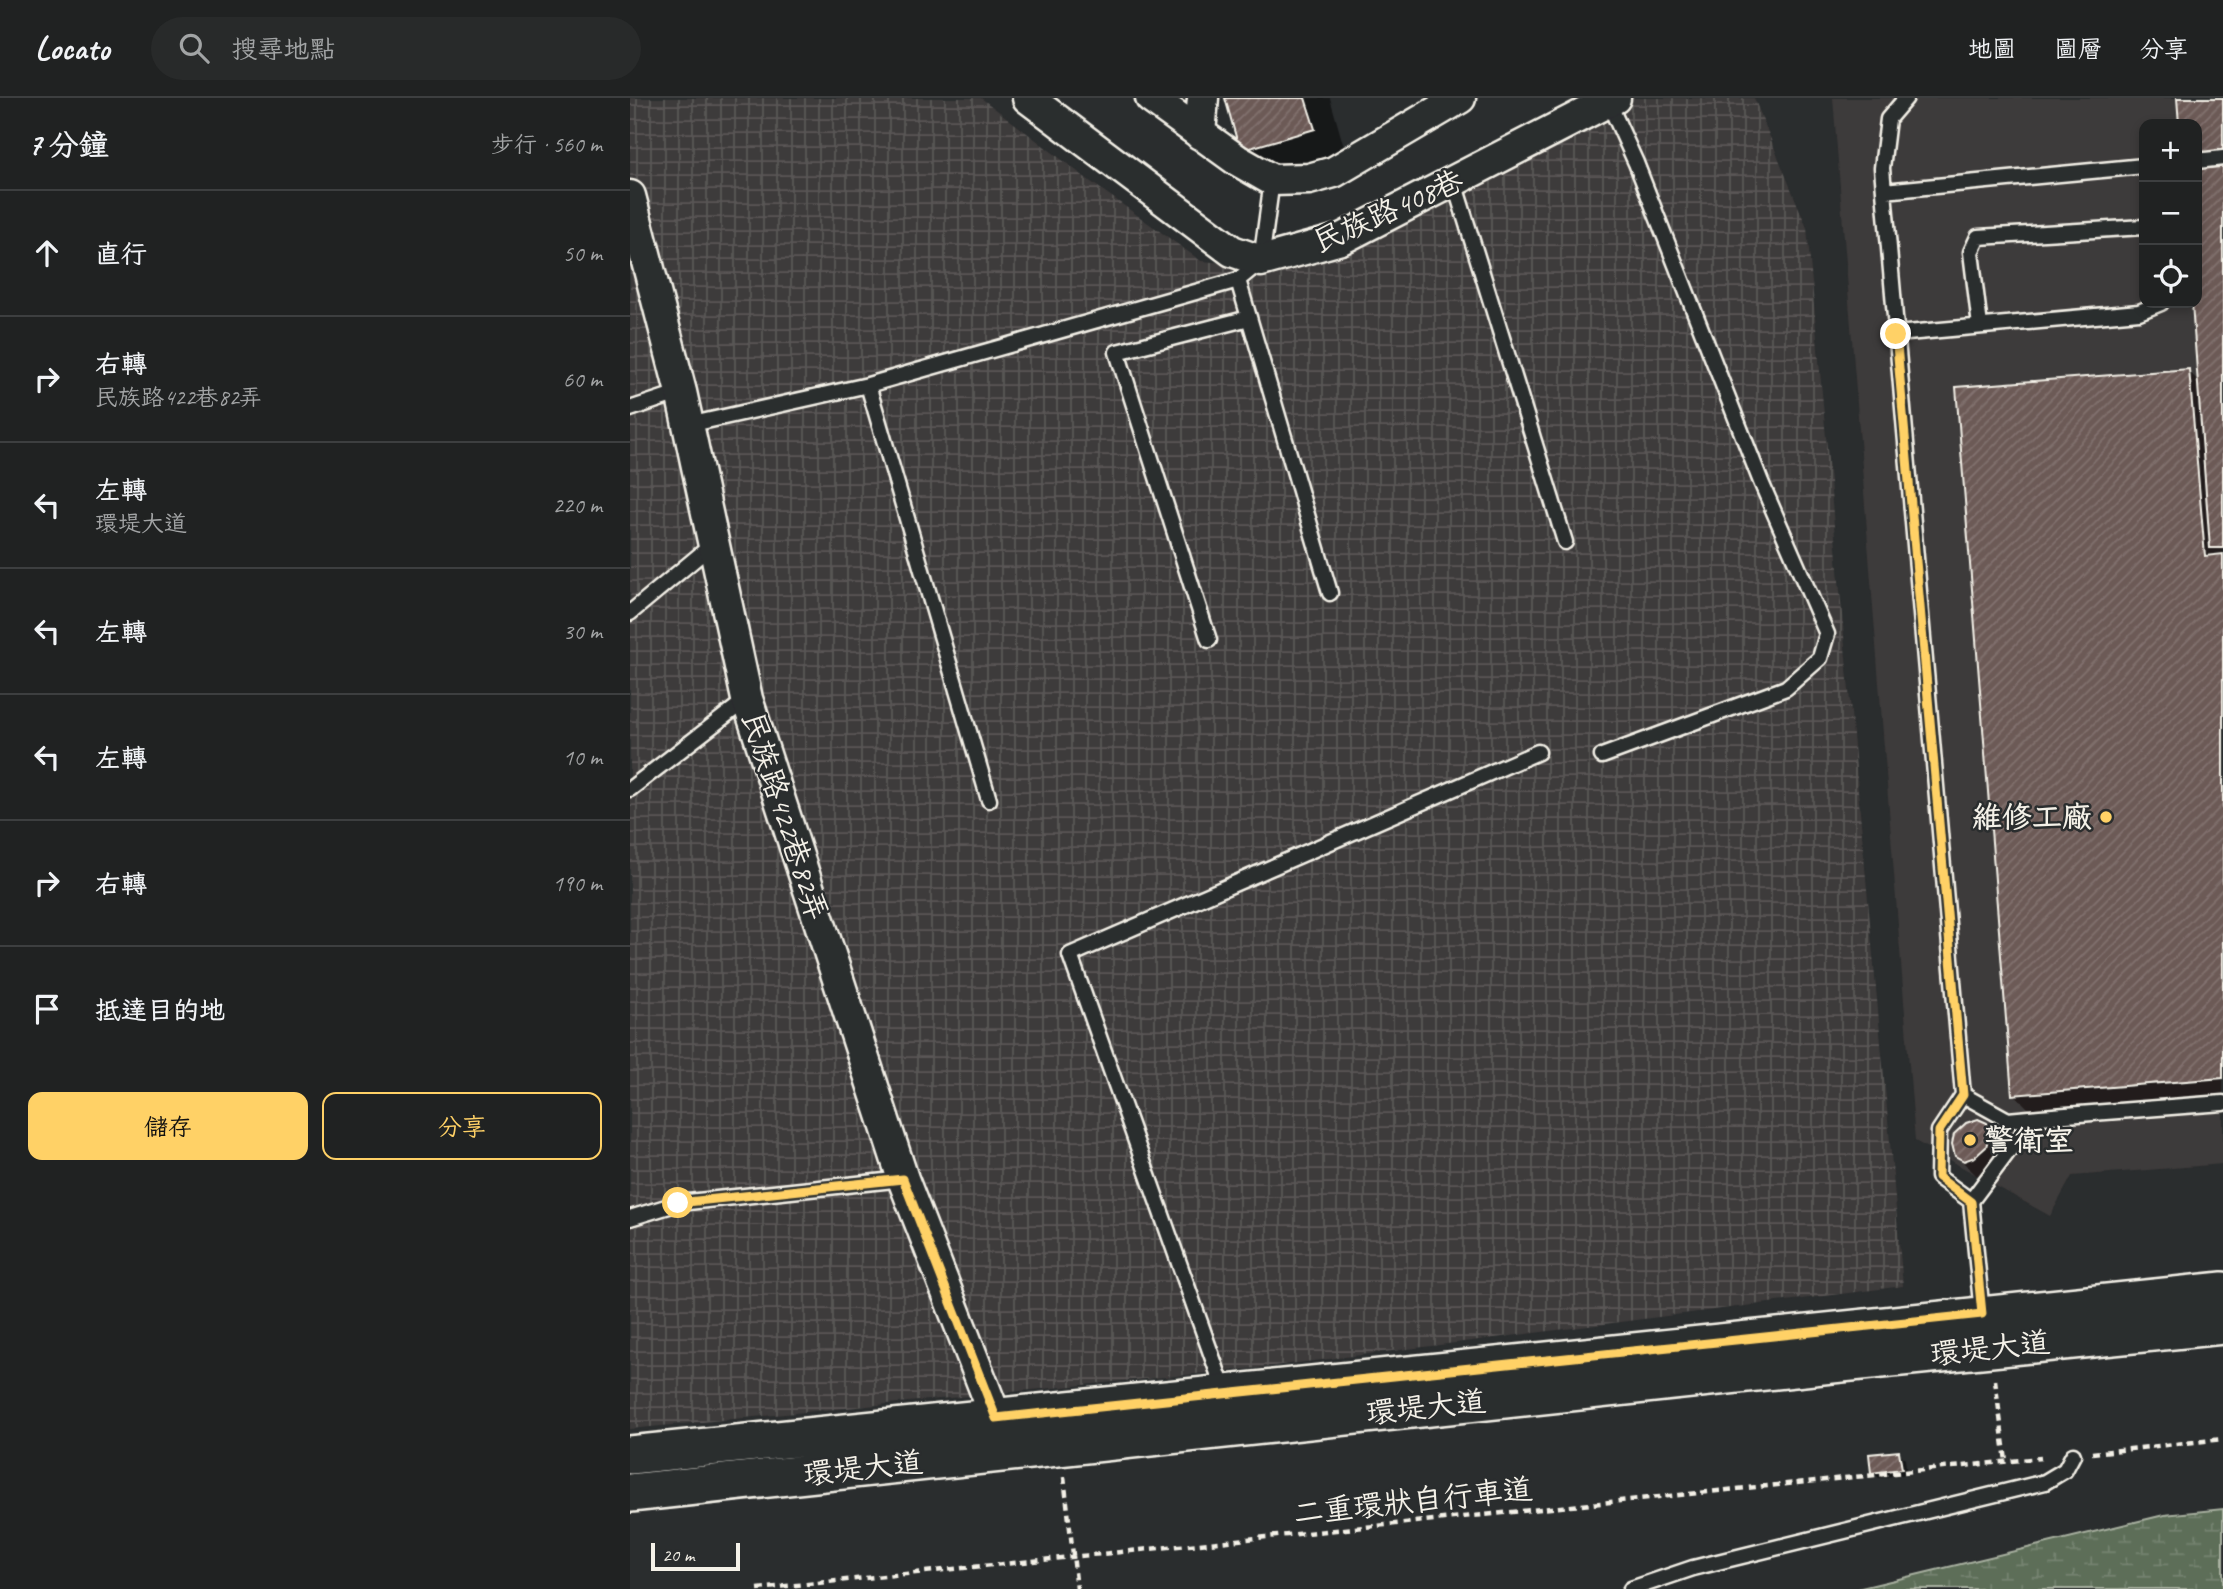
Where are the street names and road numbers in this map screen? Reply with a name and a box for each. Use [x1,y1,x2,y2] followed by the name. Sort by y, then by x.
[1307,161,1469,261] street label: 民族路408巷
[733,707,837,925] street label: 民族路422巷82弄
[1928,1323,2052,1373] street label: 環堤大道
[1364,1382,1488,1432] street label: 環堤大道
[801,1443,925,1493] street label: 環堤大道
[1292,1470,1534,1532] street label: 二重環狀自行車道

